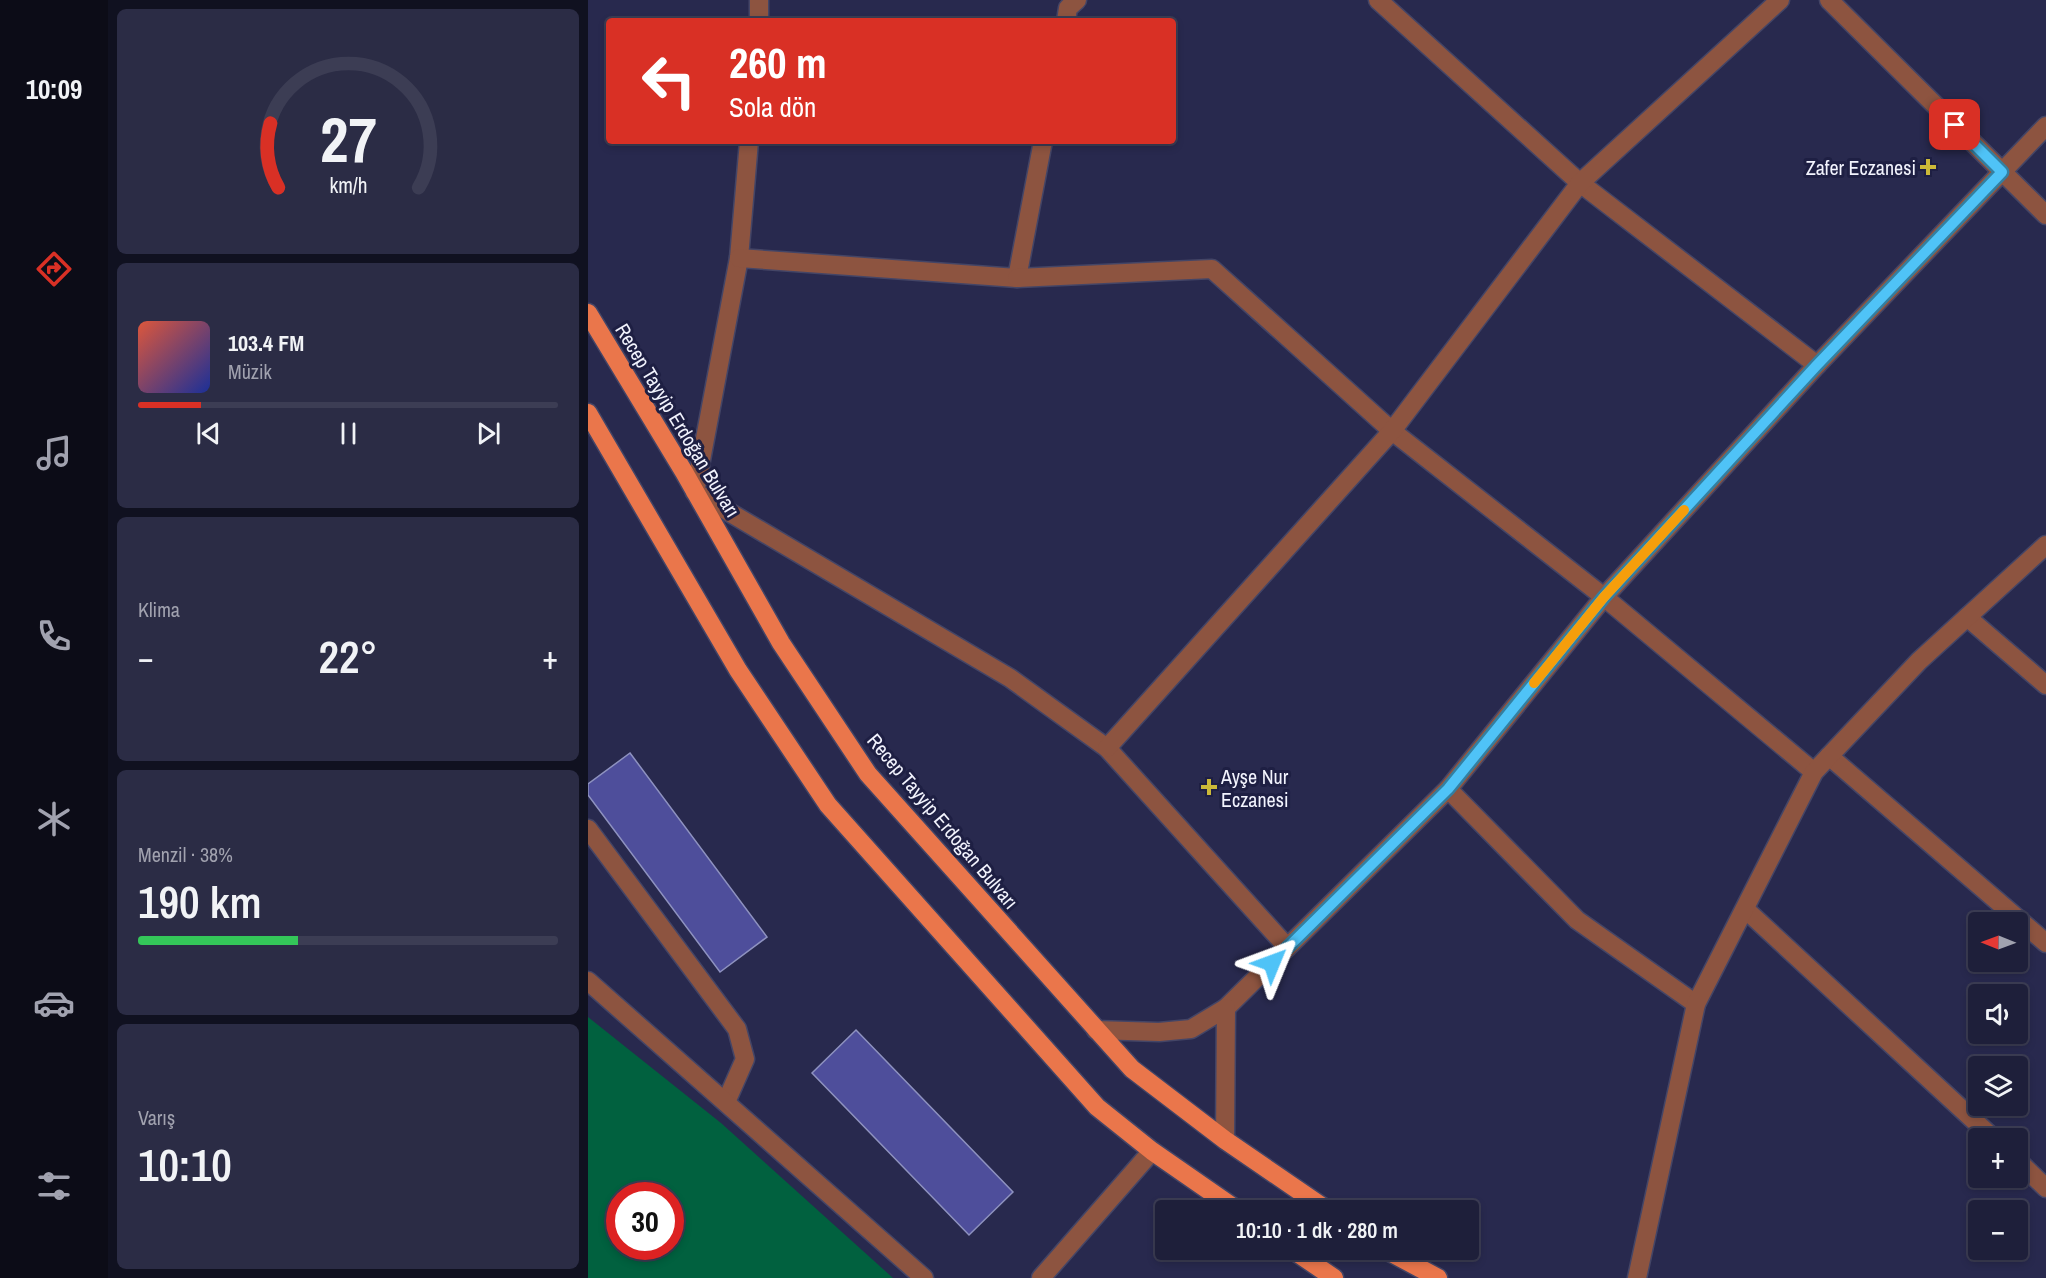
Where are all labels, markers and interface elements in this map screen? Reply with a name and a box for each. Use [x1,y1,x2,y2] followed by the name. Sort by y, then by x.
[729,35,827,91] text: 260 m
[630,42,708,120] icon: left
[26,71,82,107] text: 10:09
[729,89,816,125] text: Sola dön
[320,98,376,182] text: 27
[1929,99,1980,150] pin
[1938,108,1971,141] icon: arrive
[1806,154,1916,181] place label: Zafer Eczanesi
[1921,160,1935,174] marker: Zafer Eczanesi
[329,172,367,201] text: km/h
[33,248,75,290] icon: directions
[609,318,747,522] street label: Recep Tayyip Erdoğan Bulvarı
[228,328,304,358] text: 103.4 FM
[228,358,272,385] text: Müzik
[192,417,225,450] icon: previous
[332,417,365,450] icon: pause
[472,417,505,450] icon: next
[33,432,75,474] icon: music
[138,596,180,623] text: Klima
[33,615,75,657] icon: phone
[318,626,378,687] text: 22°
[138,635,154,679] text: −
[542,635,558,679] text: +
[861,727,1025,915] street label: Recep Tayyip Erdoğan Bulvarı
[1220,763,1289,813] place label: Ayşe Nur Eczanesi
[1202,780,1216,794] marker: Ayşe Nur Eczanesi
[33,798,75,840] icon: climate
[138,841,233,868] text: Menzil · 38%
[138,871,262,932] text: 190 km
[1968,912,2028,972] north arrow
[1968,912,2028,1260] map controls
[1240,931,1304,995] position arrow
[33,982,75,1024] icon: car
[1968,984,2028,1044] button: sound
[1968,1056,2028,1116] button: layers
[138,1104,175,1131] text: Varış
[1968,1128,2028,1188] button: +
[138,1134,232,1195] text: 10:10
[33,1165,75,1207] icon: filters
[606,1182,684,1260] speed limit sign: 30
[1968,1200,2028,1260] button: −
[1236,1215,1398,1245] text: 10:10 · 1 dk · 280 m

